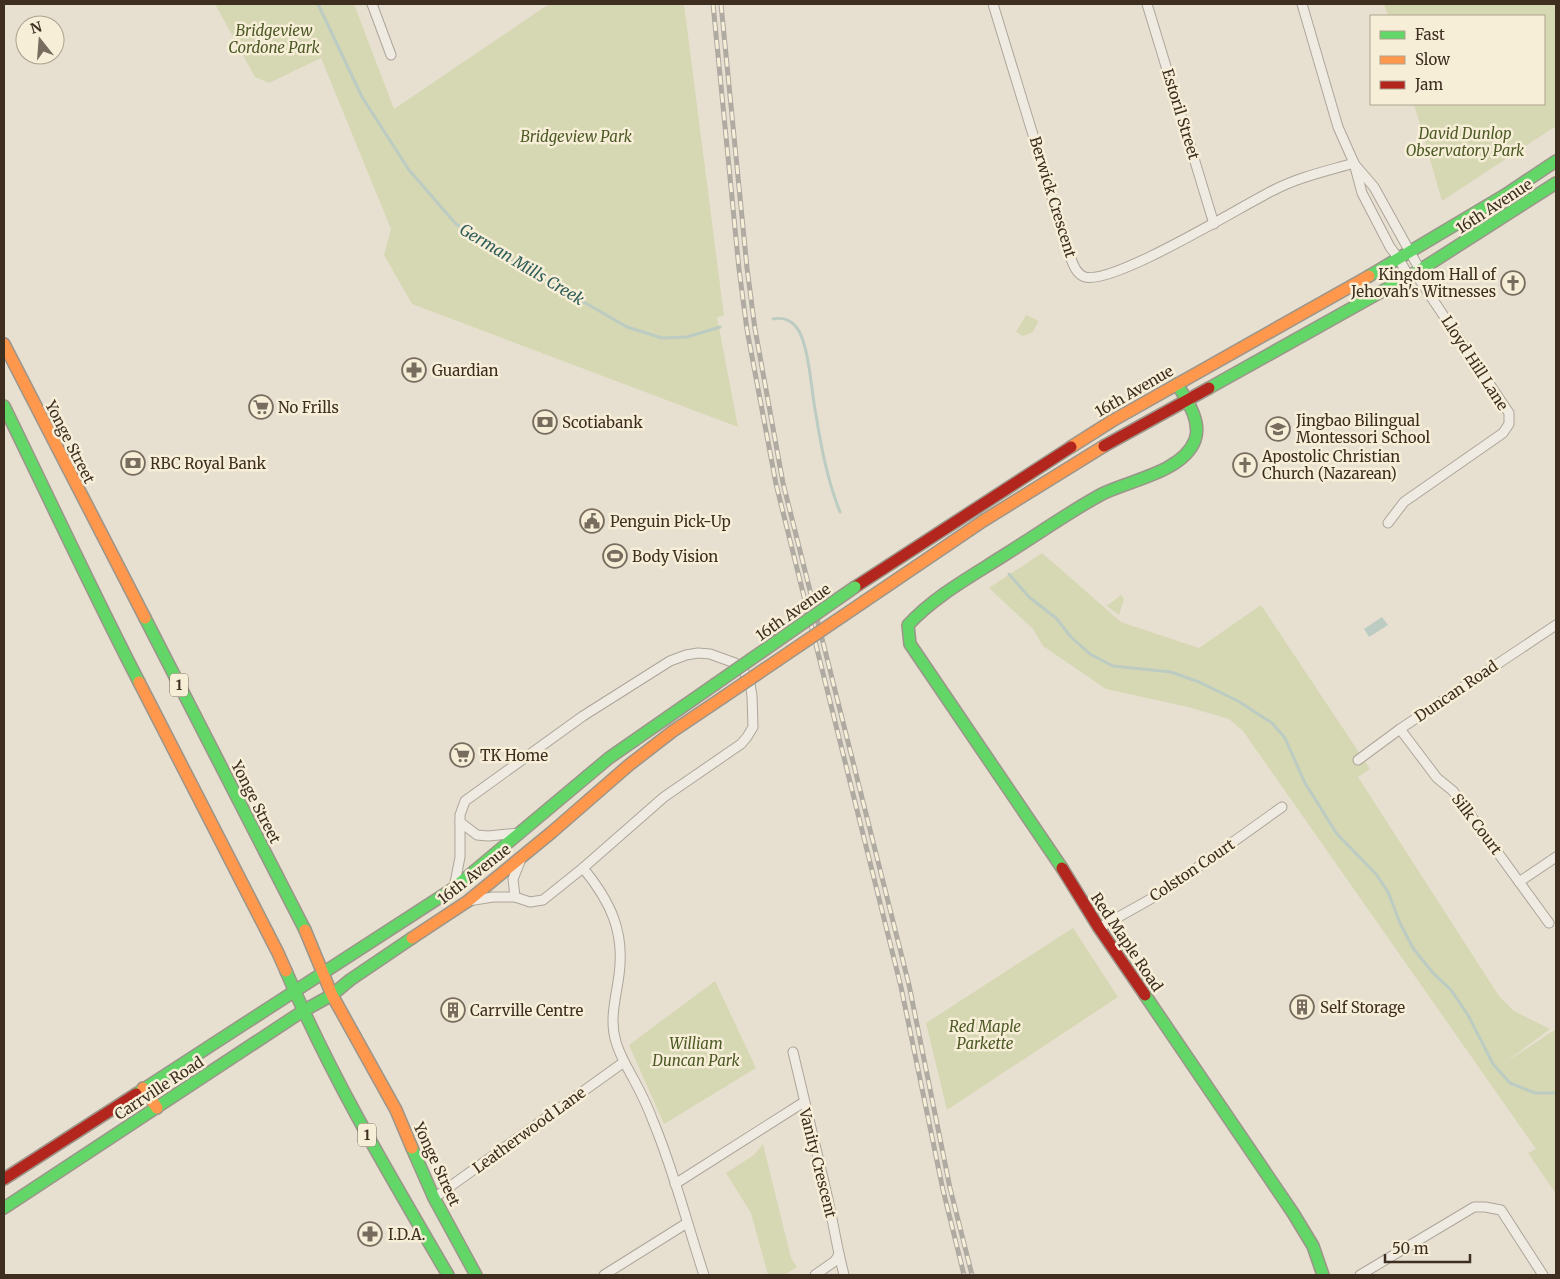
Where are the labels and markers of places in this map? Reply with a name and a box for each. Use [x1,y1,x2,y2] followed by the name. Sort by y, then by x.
[1350,265,1497,301] place label: Kingdom Hall of Jehovah's Witnesses
[1500,270,1526,296] church icon: Kingdom Hall of Jehovah's Witnesses
[401,357,427,383] pharmacy icon: Guardian
[432,361,499,380] place label: Guardian
[248,394,274,420] supermarket icon: No Frills
[278,398,339,417] place label: No Frills
[532,409,558,435] bank icon: Scotiabank
[1295,411,1430,447] place label: Jingbao Bilingual Montessori School
[562,413,643,432] place label: Scotiabank
[1265,416,1291,442] school or university icon: Jingbao Bilingual Montessori School
[1261,447,1400,483] place label: Apostolic Christian Church (Nazarean)
[120,450,146,476] bank icon: RBC Royal Bank
[1232,452,1258,478] church icon: Apostolic Christian Church (Nazarean)
[150,454,267,473] place label: RBC Royal Bank
[579,508,605,534] public building icon: Penguin Pick-Up
[610,512,731,531] place label: Penguin Pick-Up
[602,543,628,569] sports icon: Body Vision
[632,547,718,566] place label: Body Vision
[449,742,475,768] supermarket icon: TK Home
[480,746,548,765] place label: TK Home
[1289,994,1315,1020] building icon: Self Storage
[440,997,466,1023] building icon: Carrville Centre
[1320,998,1405,1017] place label: Self Storage
[470,1001,583,1020] place label: Carrville Centre
[357,1221,383,1247] pharmacy icon: I.D.A.
[388,1225,425,1244] place label: I.D.A.

